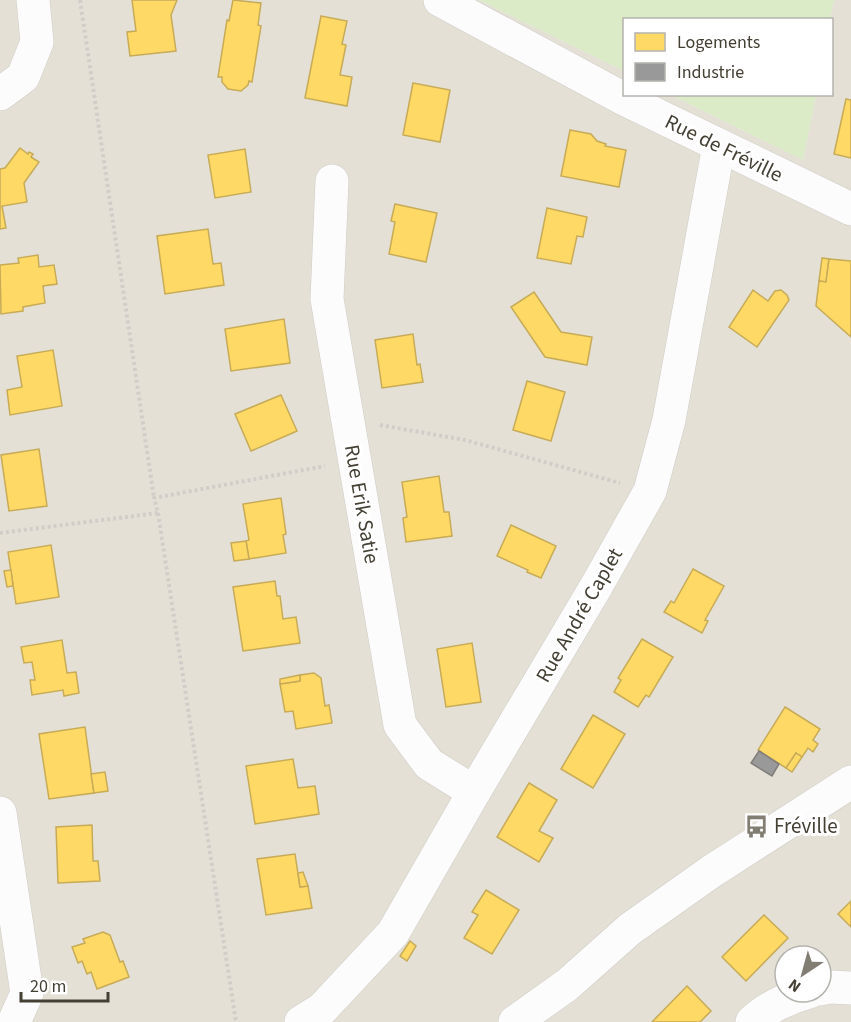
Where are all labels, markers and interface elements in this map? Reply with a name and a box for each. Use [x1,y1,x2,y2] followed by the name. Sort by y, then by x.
[623,18,833,96] legend
[677,30,760,55] text: Logements
[677,60,744,85] text: Industrie
[660,106,788,190] street label: Rue de Fréville
[337,442,387,566] street label: Rue Erik Satie
[528,542,630,688] street label: Rue André Caplet
[774,811,838,841] place label: Fréville
[743,813,769,839] bus stop icon: Fréville
[773,944,833,1004] north arrow
[21,965,108,1003] scale bar
[784,973,806,997] text: N
[30,974,66,999] text: 20 m

